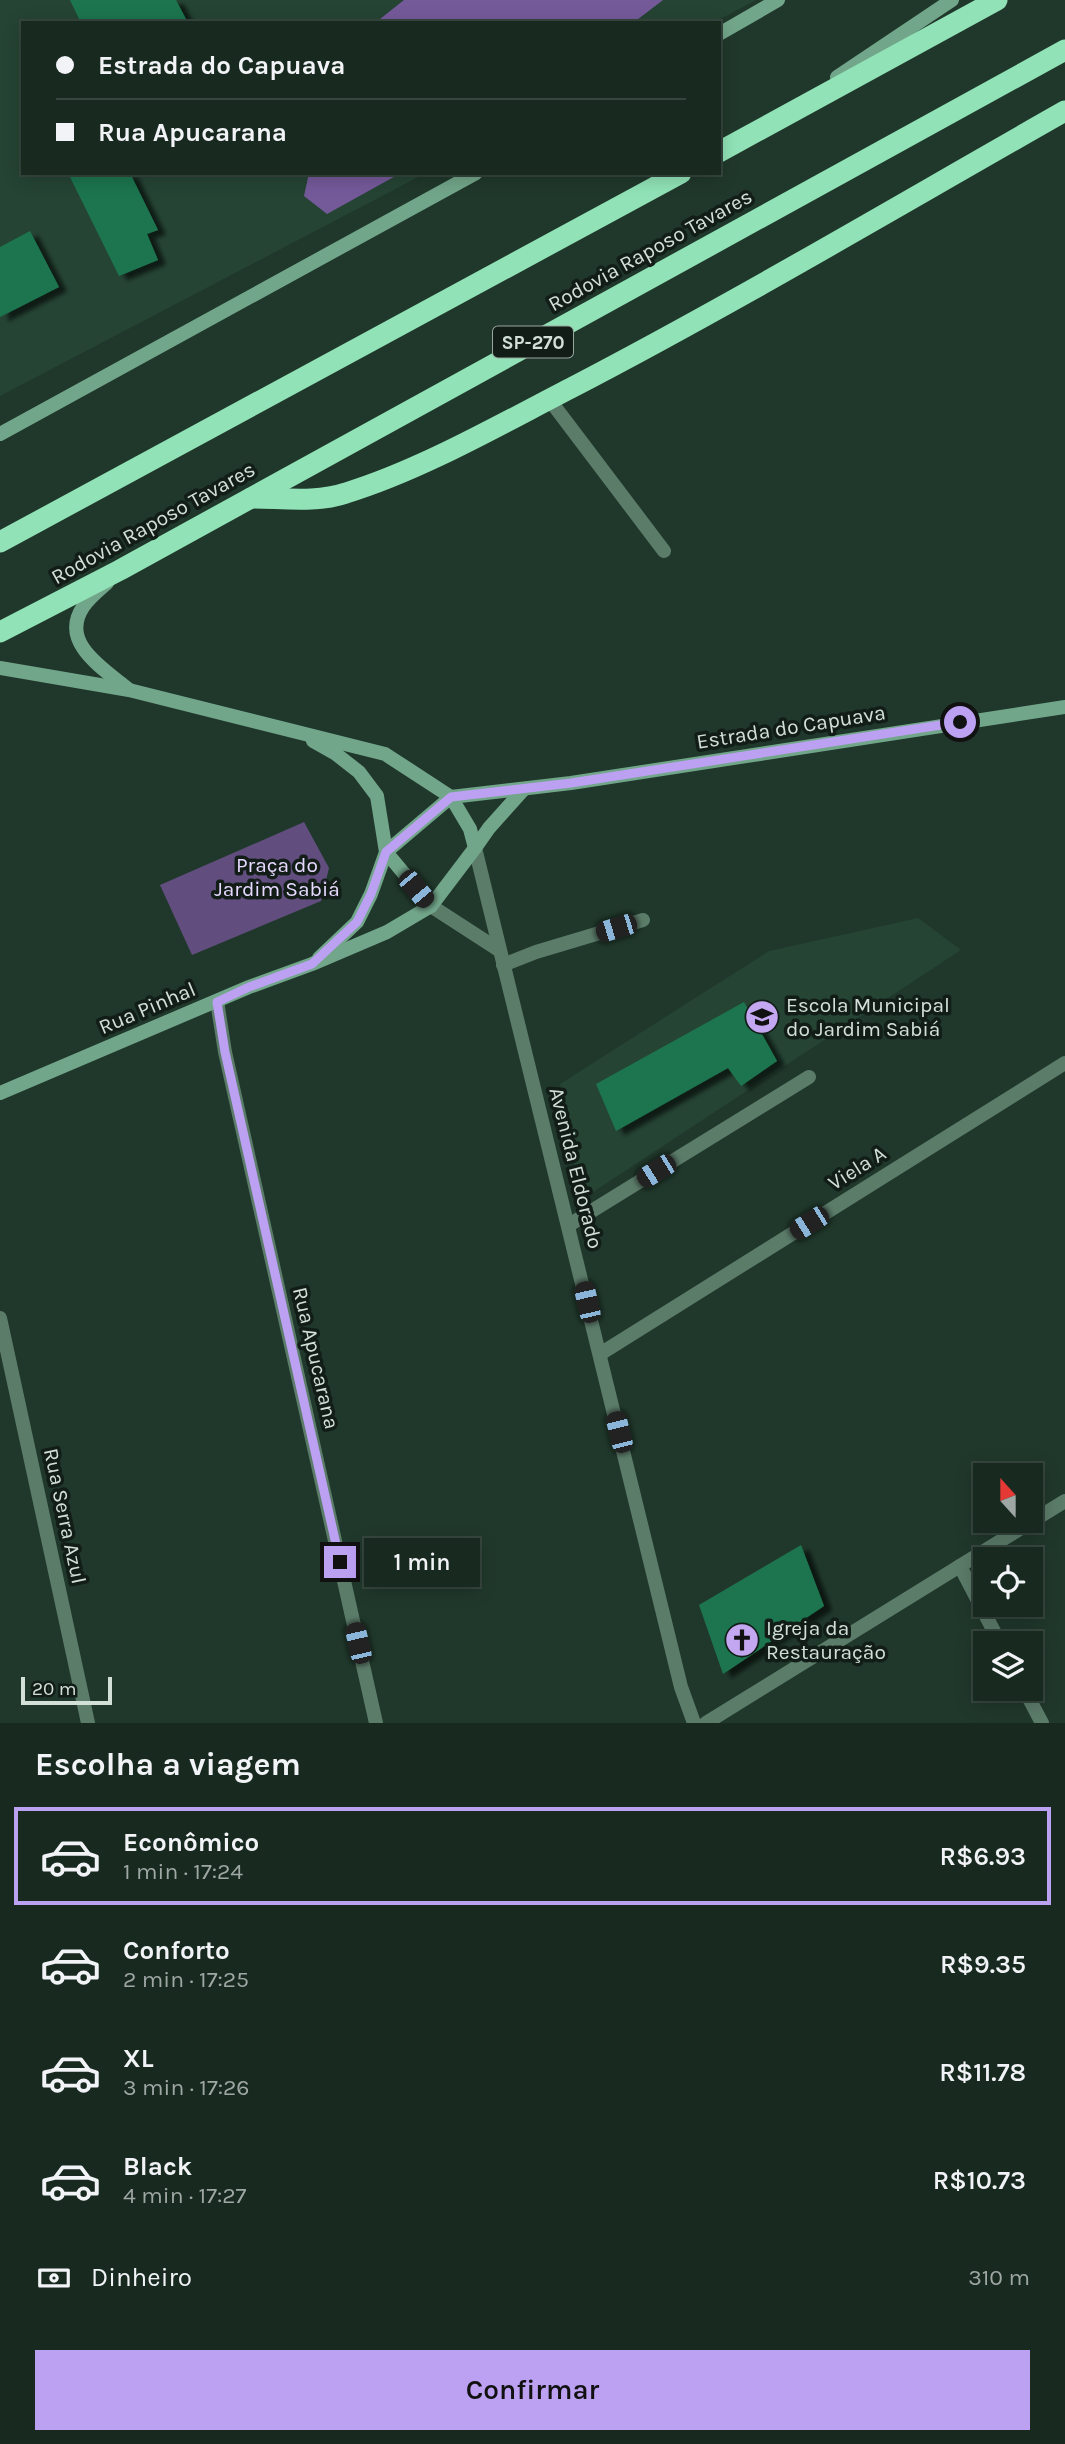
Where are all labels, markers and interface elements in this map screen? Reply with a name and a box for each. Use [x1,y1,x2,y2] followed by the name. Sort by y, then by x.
[98,50,345,81] text: Estrada do Capuava
[98,117,287,148] text: Rua Apucarana
[544,184,756,316] street label: Rodovia Raposo Tavares
[493,326,573,358] road number: SP-270
[47,457,259,589] street label: Rodovia Raposo Tavares
[695,700,887,754] street label: Estrada do Capuava
[944,706,976,738] route start
[214,853,340,901] park label: Praça do Jardim Sabiá
[395,866,438,912] car
[593,912,640,944] car
[95,977,199,1039] street label: Rua Pinhal
[786,993,950,1041] place label: Escola Municipal do Jardim Sabiá
[743,998,781,1036] school or university icon: Escola Municipal do Jardim Sabiá
[544,1085,608,1251] street label: Avenida Eldorado
[824,1141,890,1195] street label: Viela A
[633,1151,680,1191] car
[786,1203,833,1243] car
[573,1279,602,1325] car
[288,1285,344,1431] street label: Rua Apucarana
[604,1409,635,1455] car
[39,1446,91,1586] street label: Rua Serra Azul
[973,1463,1043,1533] north arrow
[973,1463,1043,1701] map controls
[364,1538,480,1586] callout: 1 min
[324,1546,356,1578] route end
[973,1547,1043,1617] button: locate
[393,1549,451,1576] text: 1 min
[766,1616,886,1664] place label: Igreja da Restauração
[344,1620,373,1666] car
[723,1621,761,1659] church icon: Igreja da Restauração
[973,1631,1043,1701] button: layers
[21,1674,112,1706] scale bar
[32,1678,77,1700] text: 20 m
[35,1746,301,1783] text: Escolha a viagem
[39,1825,102,1888] icon: car
[123,1827,259,1858] text: Econômico
[940,1841,1026,1872] text: R$6.93
[123,1858,243,1885] text: 1 min · 17:24
[39,1933,102,1996] icon: car
[123,1935,230,1966] text: Conforto
[940,1949,1026,1980] text: R$9.35
[123,1966,249,1993] text: 2 min · 17:25
[39,2041,102,2104] icon: car
[123,2043,154,2074] text: XL
[939,2057,1026,2088] text: R$11.78
[123,2074,250,2101] text: 3 min · 17:26
[39,2149,102,2212] icon: car
[123,2151,192,2182] text: Black
[933,2165,1026,2196] text: R$10.73
[123,2182,246,2209] text: 4 min · 17:27
[35,2259,73,2297] icon: cash
[91,2262,192,2293] text: Dinheiro
[968,2264,1030,2291] text: 310 m
[35,2350,1030,2430] button: Confirmar

